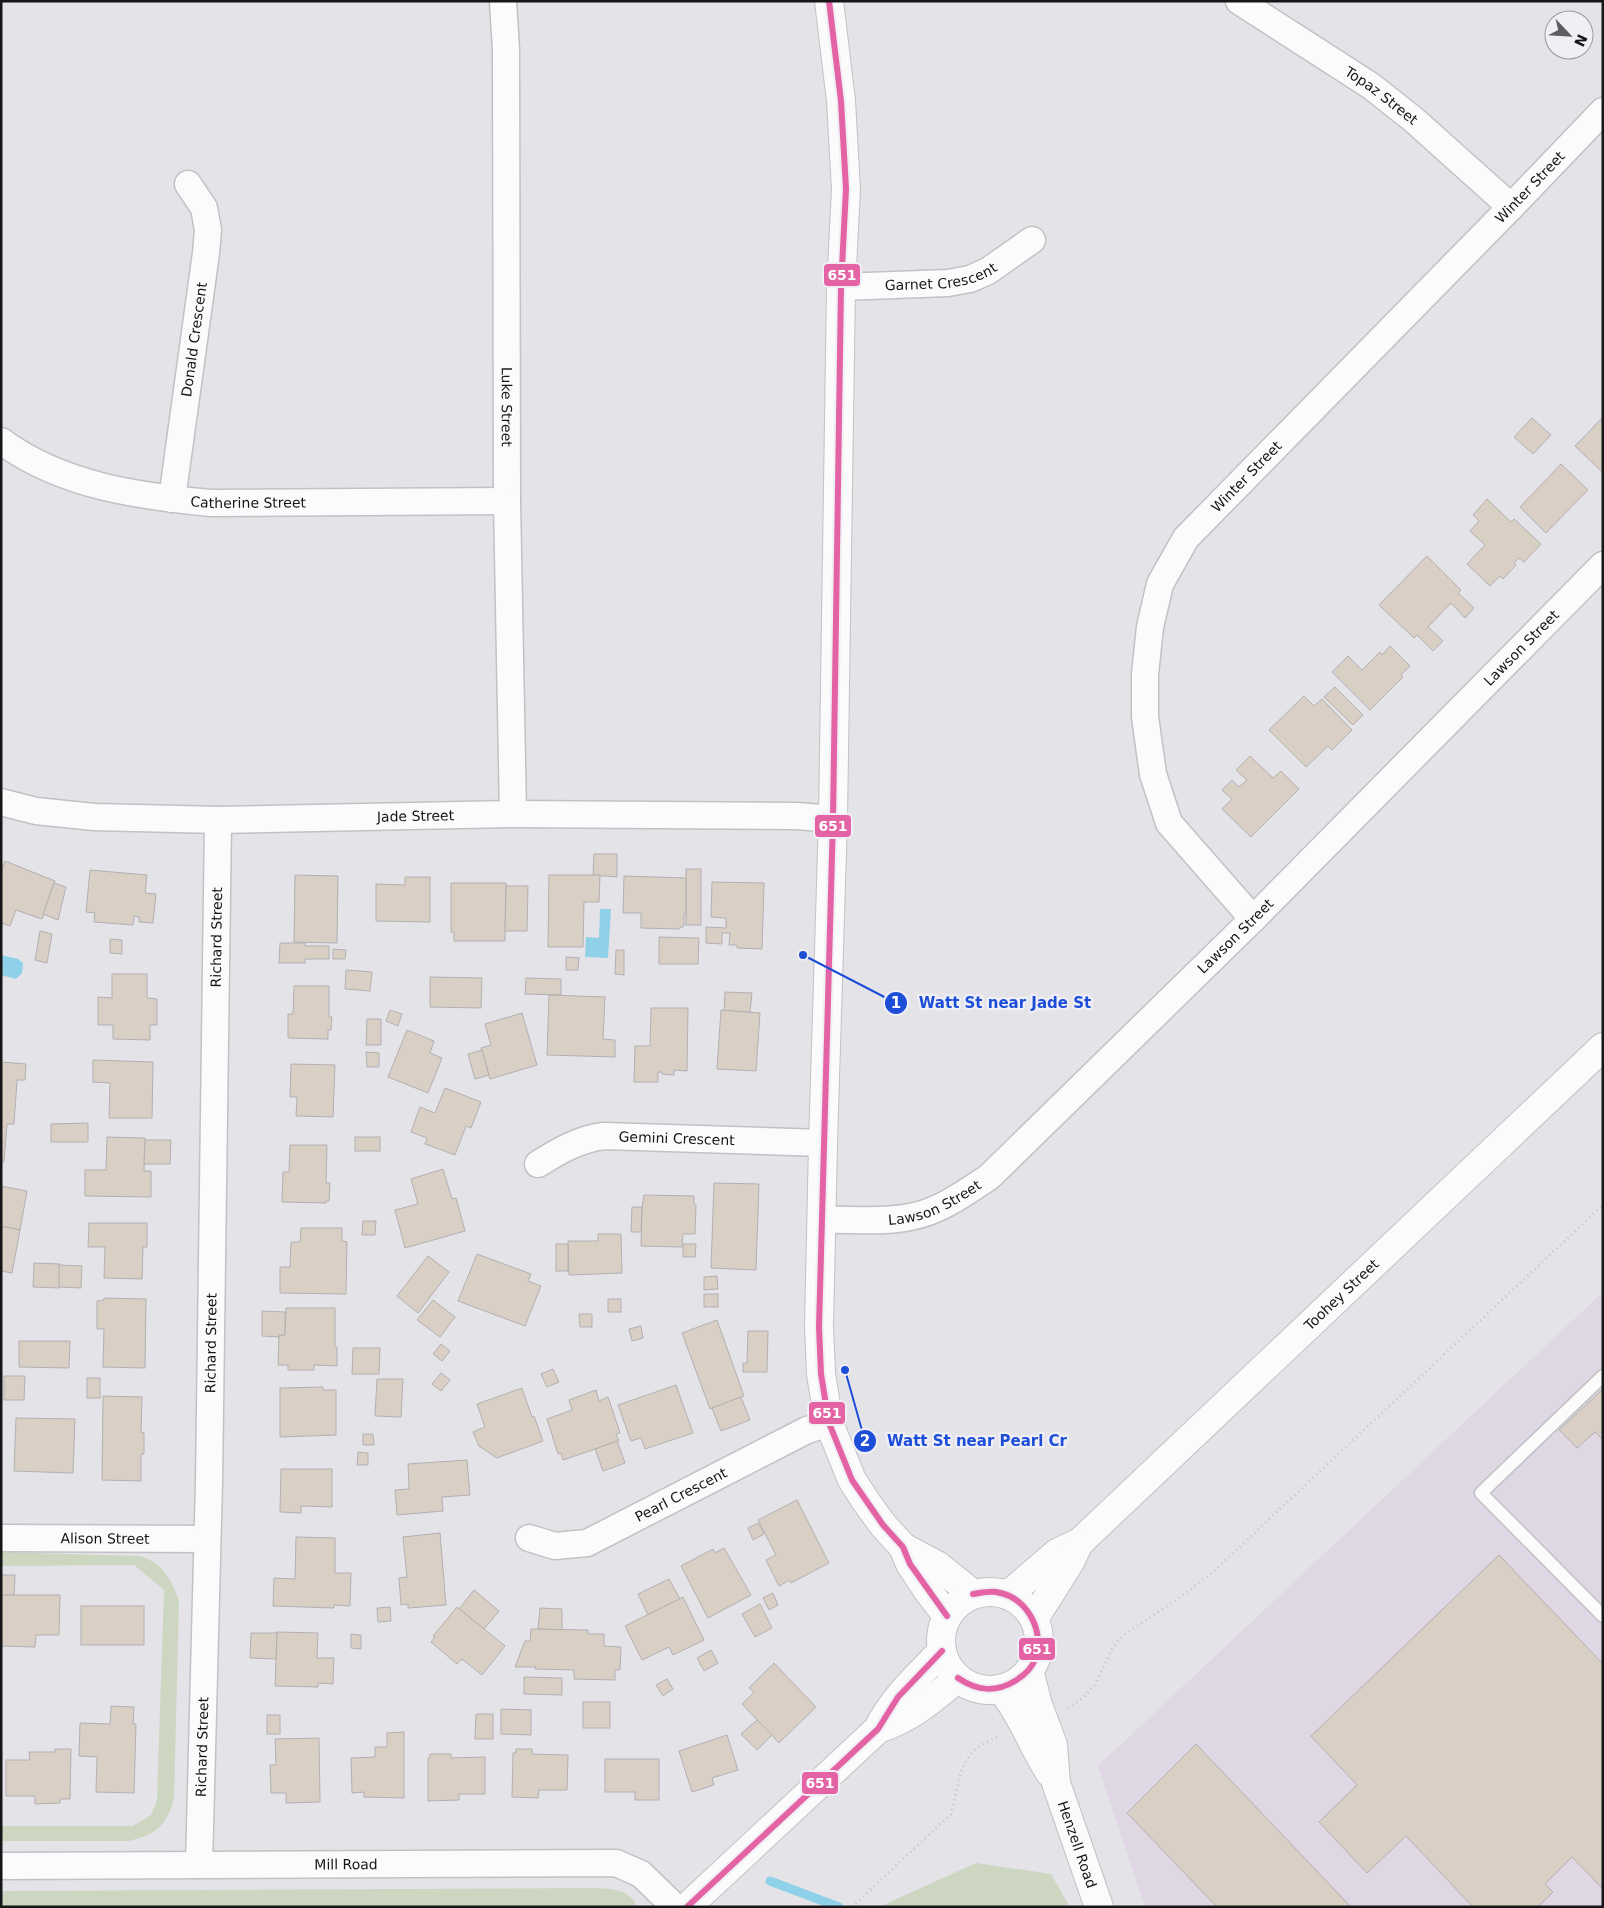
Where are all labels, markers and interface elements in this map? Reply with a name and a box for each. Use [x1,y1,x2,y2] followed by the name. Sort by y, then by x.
[1544,10,1594,60] north arrow
[1571,32,1591,49] text: N
[1341,63,1421,128] street label: Topaz Street
[1492,148,1568,226] street label: Winter Street
[885,259,1000,293] street label: Garnet Crescent
[823,263,861,287] line badge: 651
[827,267,857,283] text: 651
[178,281,210,398] street label: Donald Crescent
[499,367,515,447] street label: Luke Street
[1208,437,1285,515] street label: Winter Street
[190,493,307,511] street label: Catherine Street
[1480,606,1562,689] street label: Lawson Street
[376,807,455,825] street label: Jade Street
[814,814,852,838] line badge: 651
[818,818,848,834] text: 651
[208,886,225,987] street label: Richard Street
[1194,895,1277,977] street label: Lawson Street
[884,988,1101,1018] callout: Watt St near Jade St
[891,994,901,1012] text: 1
[919,994,1091,1012] text: Watt St near Jade St
[618,1128,735,1148] street label: Gemini Crescent
[888,1176,984,1228] street label: Lawson Street
[1300,1255,1382,1334] street label: Toohey Street
[202,1292,220,1393] street label: Richard Street
[808,1401,846,1425] line badge: 651
[812,1405,842,1421] text: 651
[852,1426,1077,1456] callout: Watt St near Pearl Cr
[860,1432,870,1450] text: 2
[887,1432,1068,1450] text: Watt St near Pearl Cr
[632,1464,730,1525] street label: Pearl Crescent
[60,1530,150,1547] street label: Alison Street
[1018,1637,1056,1661] line badge: 651
[1022,1641,1052,1657] text: 651
[193,1696,211,1797] street label: Richard Street
[801,1771,839,1795] line badge: 651
[805,1775,835,1791] text: 651
[1055,1799,1100,1890] street label: Henzell Road
[314,1856,378,1872] street label: Mill Road

